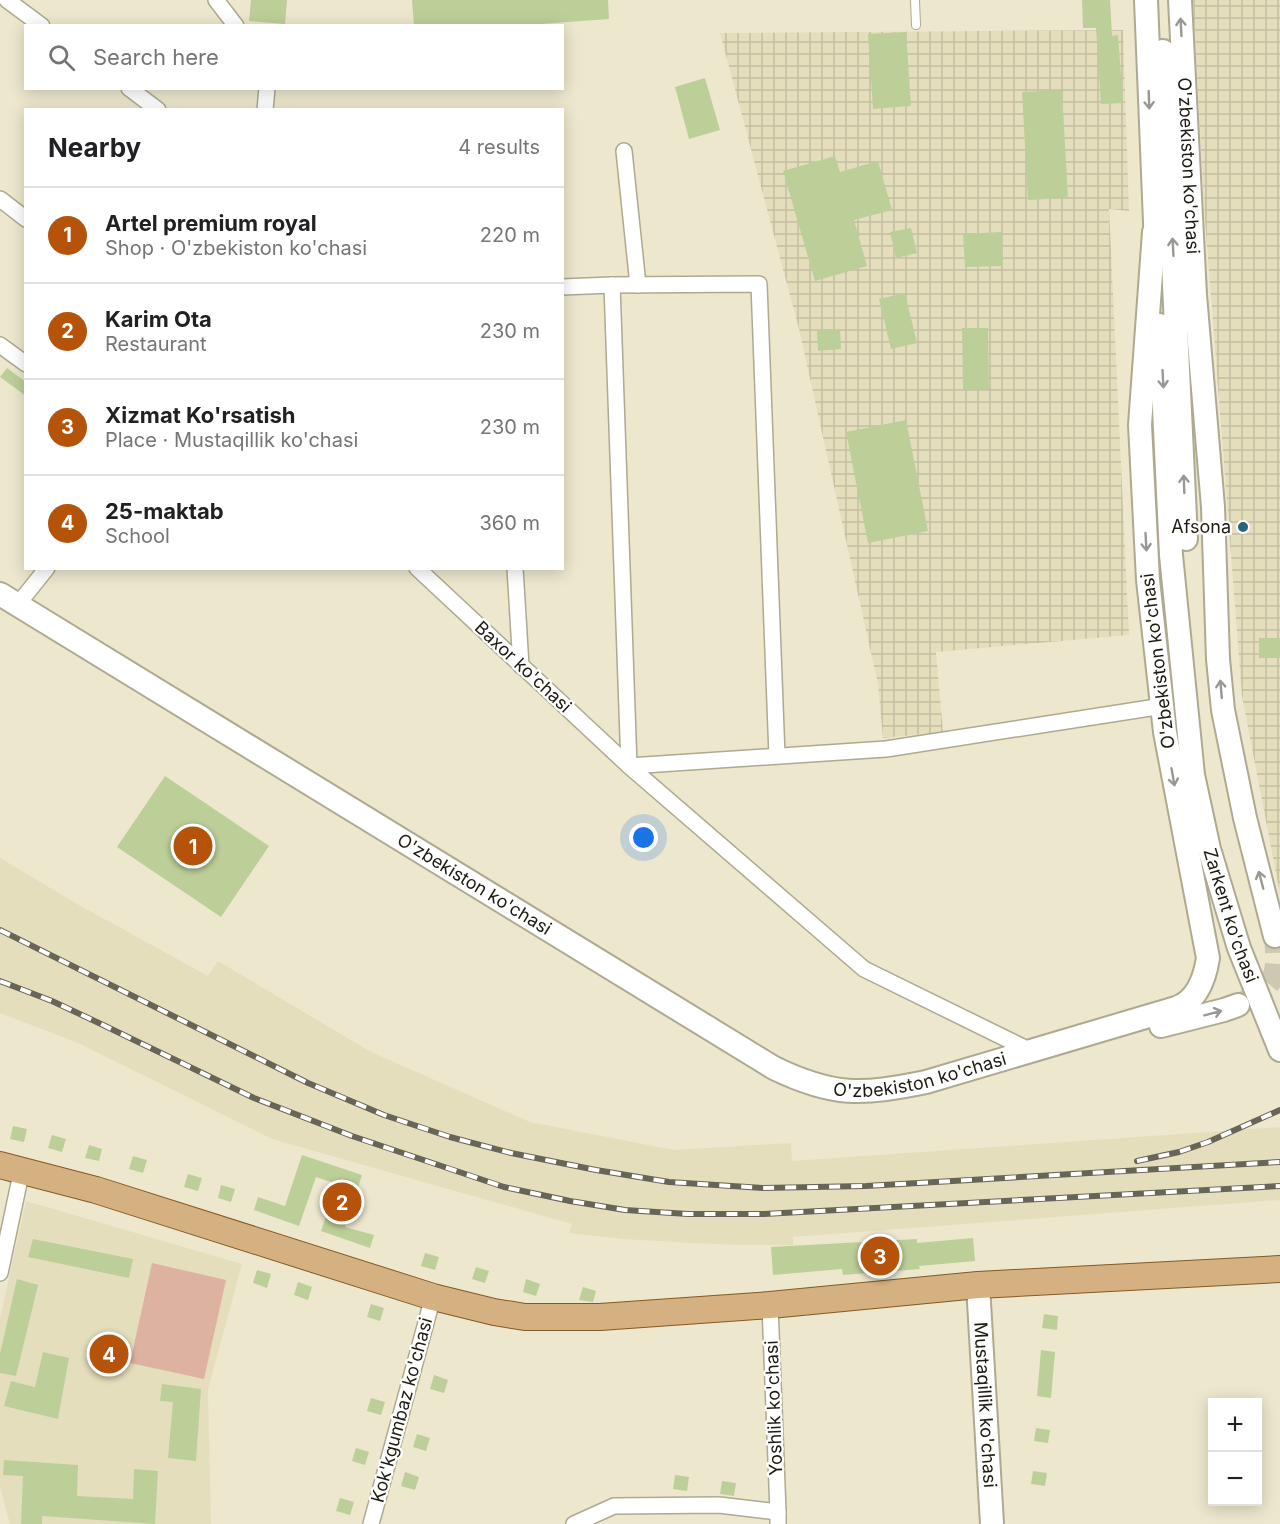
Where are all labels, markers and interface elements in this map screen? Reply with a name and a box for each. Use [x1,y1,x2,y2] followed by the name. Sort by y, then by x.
[1175,17,1186,37] one-way arrow
[24,24,564,90] search box
[45,41,78,74] icon: search
[93,44,219,70] text: Search here
[1174,77,1204,255] street label: O'zbekiston ko'chasi
[1144,90,1155,110] one-way arrow
[48,132,141,163] text: Nearby
[458,135,540,159] text: 4 results
[105,210,317,236] text: Artel premium royal
[63,223,72,247] text: 1
[480,223,540,247] text: 220 m
[105,236,367,260] text: Shop · O'zbekiston ko'chasi
[1167,237,1178,257] one-way arrow
[105,306,212,332] text: Karim Ota
[61,319,74,343] text: 2
[480,319,540,343] text: 230 m
[105,332,207,356] text: Restaurant
[1158,369,1169,389] one-way arrow
[105,402,295,428] text: Xizmat Ko'rsatish
[61,415,74,439] text: 3
[480,415,540,439] text: 230 m
[105,428,358,452] text: Place · Mustaqillik ko'chasi
[1178,474,1189,494] one-way arrow
[105,498,224,524] text: 25-maktab
[61,511,74,535] text: 4
[479,511,540,535] text: 360 m
[1171,516,1231,537] place label: Afsona
[1236,520,1250,534] marker: Afsona
[105,524,170,548] text: School
[1141,532,1152,552] one-way arrow
[1136,572,1179,750] street label: O'zbekiston ko'chasi
[471,617,576,717] street label: Baxor ko'chasi
[1215,680,1226,700] one-way arrow
[1168,767,1179,787] one-way arrow
[629,823,658,852] your location
[174,824,212,868] pin: 1
[394,829,555,939] street label: O'zbekiston ko'chasi
[1199,846,1263,986] street label: Zarkent ko'chasi
[1255,871,1266,890] one-way arrow
[1203,1007,1222,1019] one-way arrow
[832,1048,1009,1101] street label: O'zbekiston ko'chasi
[322,1180,362,1224] pin: 2
[860,1234,900,1278] pin: 3
[367,1315,436,1505] street label: Kok'kgumbaz ko'chasi
[970,1321,1001,1488] street label: Mustaqillik ko'chasi
[90,1332,128,1376] pin: 4
[761,1340,786,1476] street label: Yoshlik ko'chasi
[1208,1398,1262,1506] map controls
[1208,1398,1262,1452] button: +
[1208,1452,1262,1506] button: −

